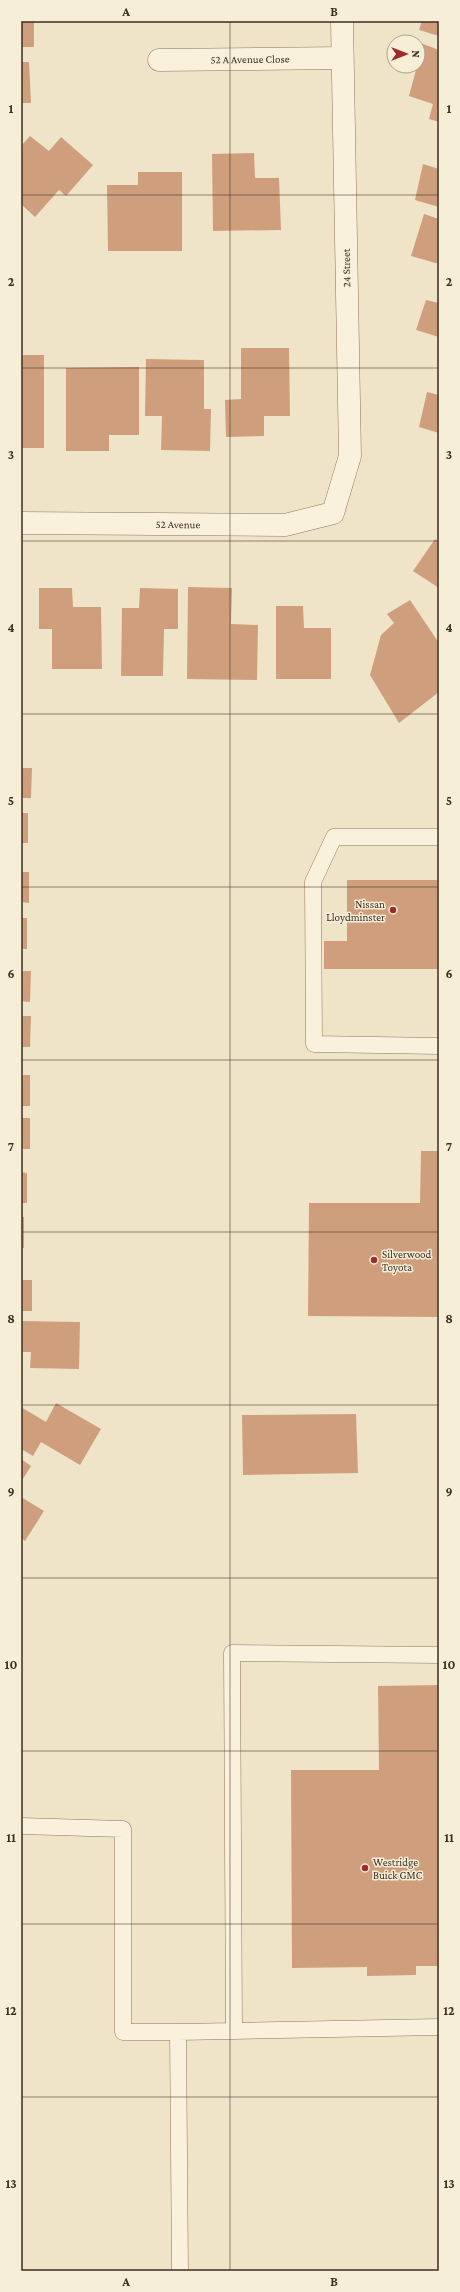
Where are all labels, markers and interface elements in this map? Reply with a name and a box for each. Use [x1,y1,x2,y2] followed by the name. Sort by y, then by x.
[121,4,130,19] text: A
[330,4,338,19] text: B
[386,34,426,74] north arrow
[410,50,422,58] text: N
[210,53,290,65] street label: 52 A Avenue Close
[9,101,14,116] text: 1
[447,101,452,116] text: 1
[340,248,352,287] street label: 24 Street
[8,274,15,289] text: 2
[446,274,453,289] text: 2
[8,447,14,462] text: 3
[446,447,452,462] text: 3
[156,518,201,530] street label: 52 Avenue
[7,620,15,635] text: 4
[445,620,453,635] text: 4
[8,793,14,808] text: 5
[446,793,452,808] text: 5
[326,898,385,924] place label: Nissan Lloydminster
[388,905,398,915] marker: Nissan Lloydminster
[7,966,15,981] text: 6
[445,966,453,981] text: 6
[8,1139,14,1154] text: 7
[446,1139,452,1154] text: 7
[382,1248,432,1274] place label: Silverwood Toyota
[369,1255,379,1265] marker: Silverwood Toyota
[7,1311,15,1326] text: 8
[445,1311,453,1326] text: 8
[7,1484,15,1499] text: 9
[445,1484,453,1499] text: 9
[5,1657,17,1672] text: 10
[443,1657,455,1672] text: 10
[6,1830,16,1845] text: 11
[444,1830,454,1845] text: 11
[373,1856,423,1881] place label: Westridge Buick GMC
[360,1863,370,1873] marker: Westridge Buick GMC
[5,2003,17,2018] text: 12
[443,2003,455,2018] text: 12
[5,2176,17,2191] text: 13
[443,2176,455,2191] text: 13
[121,2274,130,2289] text: A
[330,2274,338,2289] text: B

